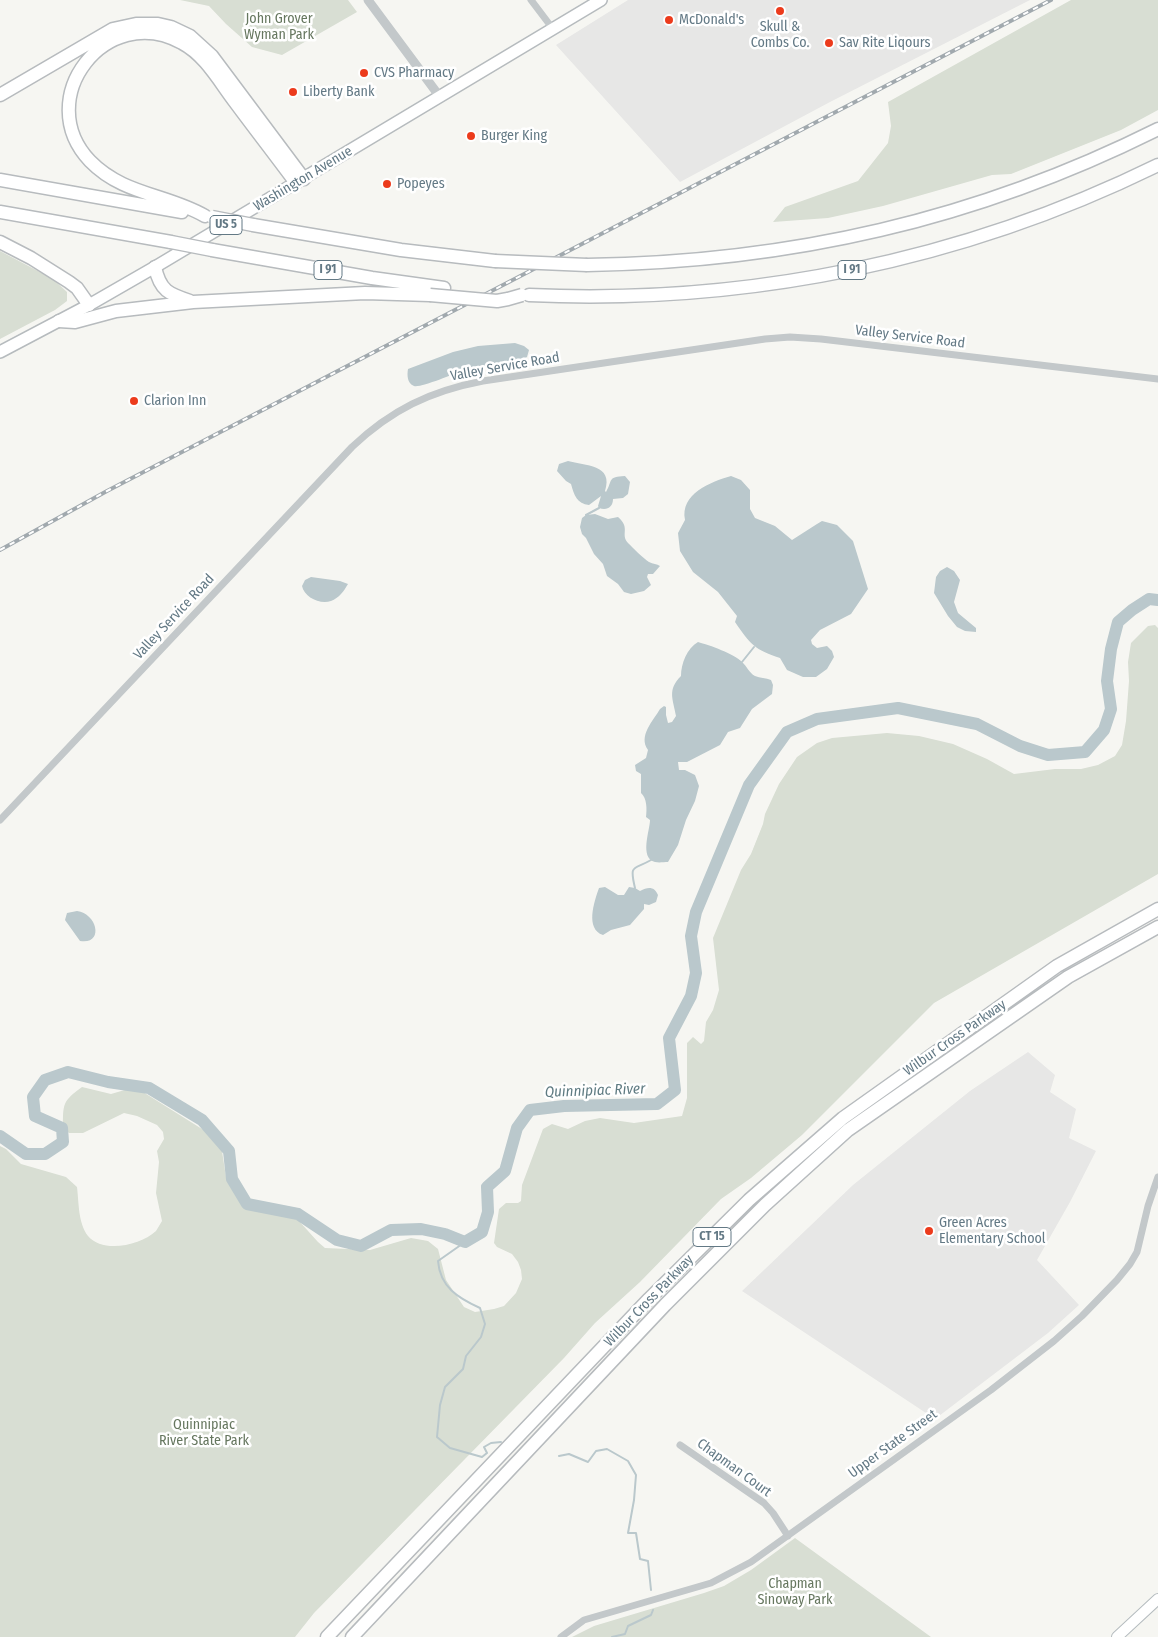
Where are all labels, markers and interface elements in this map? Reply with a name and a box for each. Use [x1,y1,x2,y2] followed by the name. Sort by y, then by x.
[774,5,786,17] marker: Skull & Combs Co.
[244,11,314,44] park label: John Grover Wyman Park
[679,12,744,28] place label: McDonald's
[663,14,675,26] marker: McDonald's
[751,19,809,52] place label: Skull & Combs Co.
[839,35,930,51] place label: Sav Rite Liqours
[823,37,835,49] marker: Sav Rite Liqours
[374,65,454,81] place label: CVS Pharmacy
[358,67,370,79] marker: CVS Pharmacy
[303,84,374,100] place label: Liberty Bank
[287,86,299,98] marker: Liberty Bank
[481,128,547,144] place label: Burger King
[465,130,477,142] marker: Burger King
[251,143,355,215] street label: Washington Avenue
[397,176,445,192] place label: Popeyes
[381,178,393,190] marker: Popeyes
[210,216,242,234] road number: US 5
[314,260,342,280] road number: I 91
[838,260,866,280] road number: I 91
[854,322,966,352] street label: Valley Service Road
[449,349,561,385] street label: Valley Service Road
[144,393,206,409] place label: Clarion Inn
[128,395,140,407] marker: Clarion Inn
[130,571,218,663] street label: Valley Service Road
[901,996,1009,1080] street label: Wilbur Cross Parkway
[544,1080,646,1102] water label: Quinnipiac River
[939,1215,1046,1248] place label: Green Acres Elementary School
[923,1225,935,1237] marker: Green Acres Elementary School
[693,1228,731,1246] road number: CT 15
[601,1252,697,1350] street label: Wilbur Cross Parkway
[845,1406,941,1482] street label: Upper State Street
[159,1417,249,1450] park label: Quinnipiac River State Park
[693,1435,775,1501] street label: Chapman Court
[757,1576,833,1608] park label: Chapman Sinoway Park

